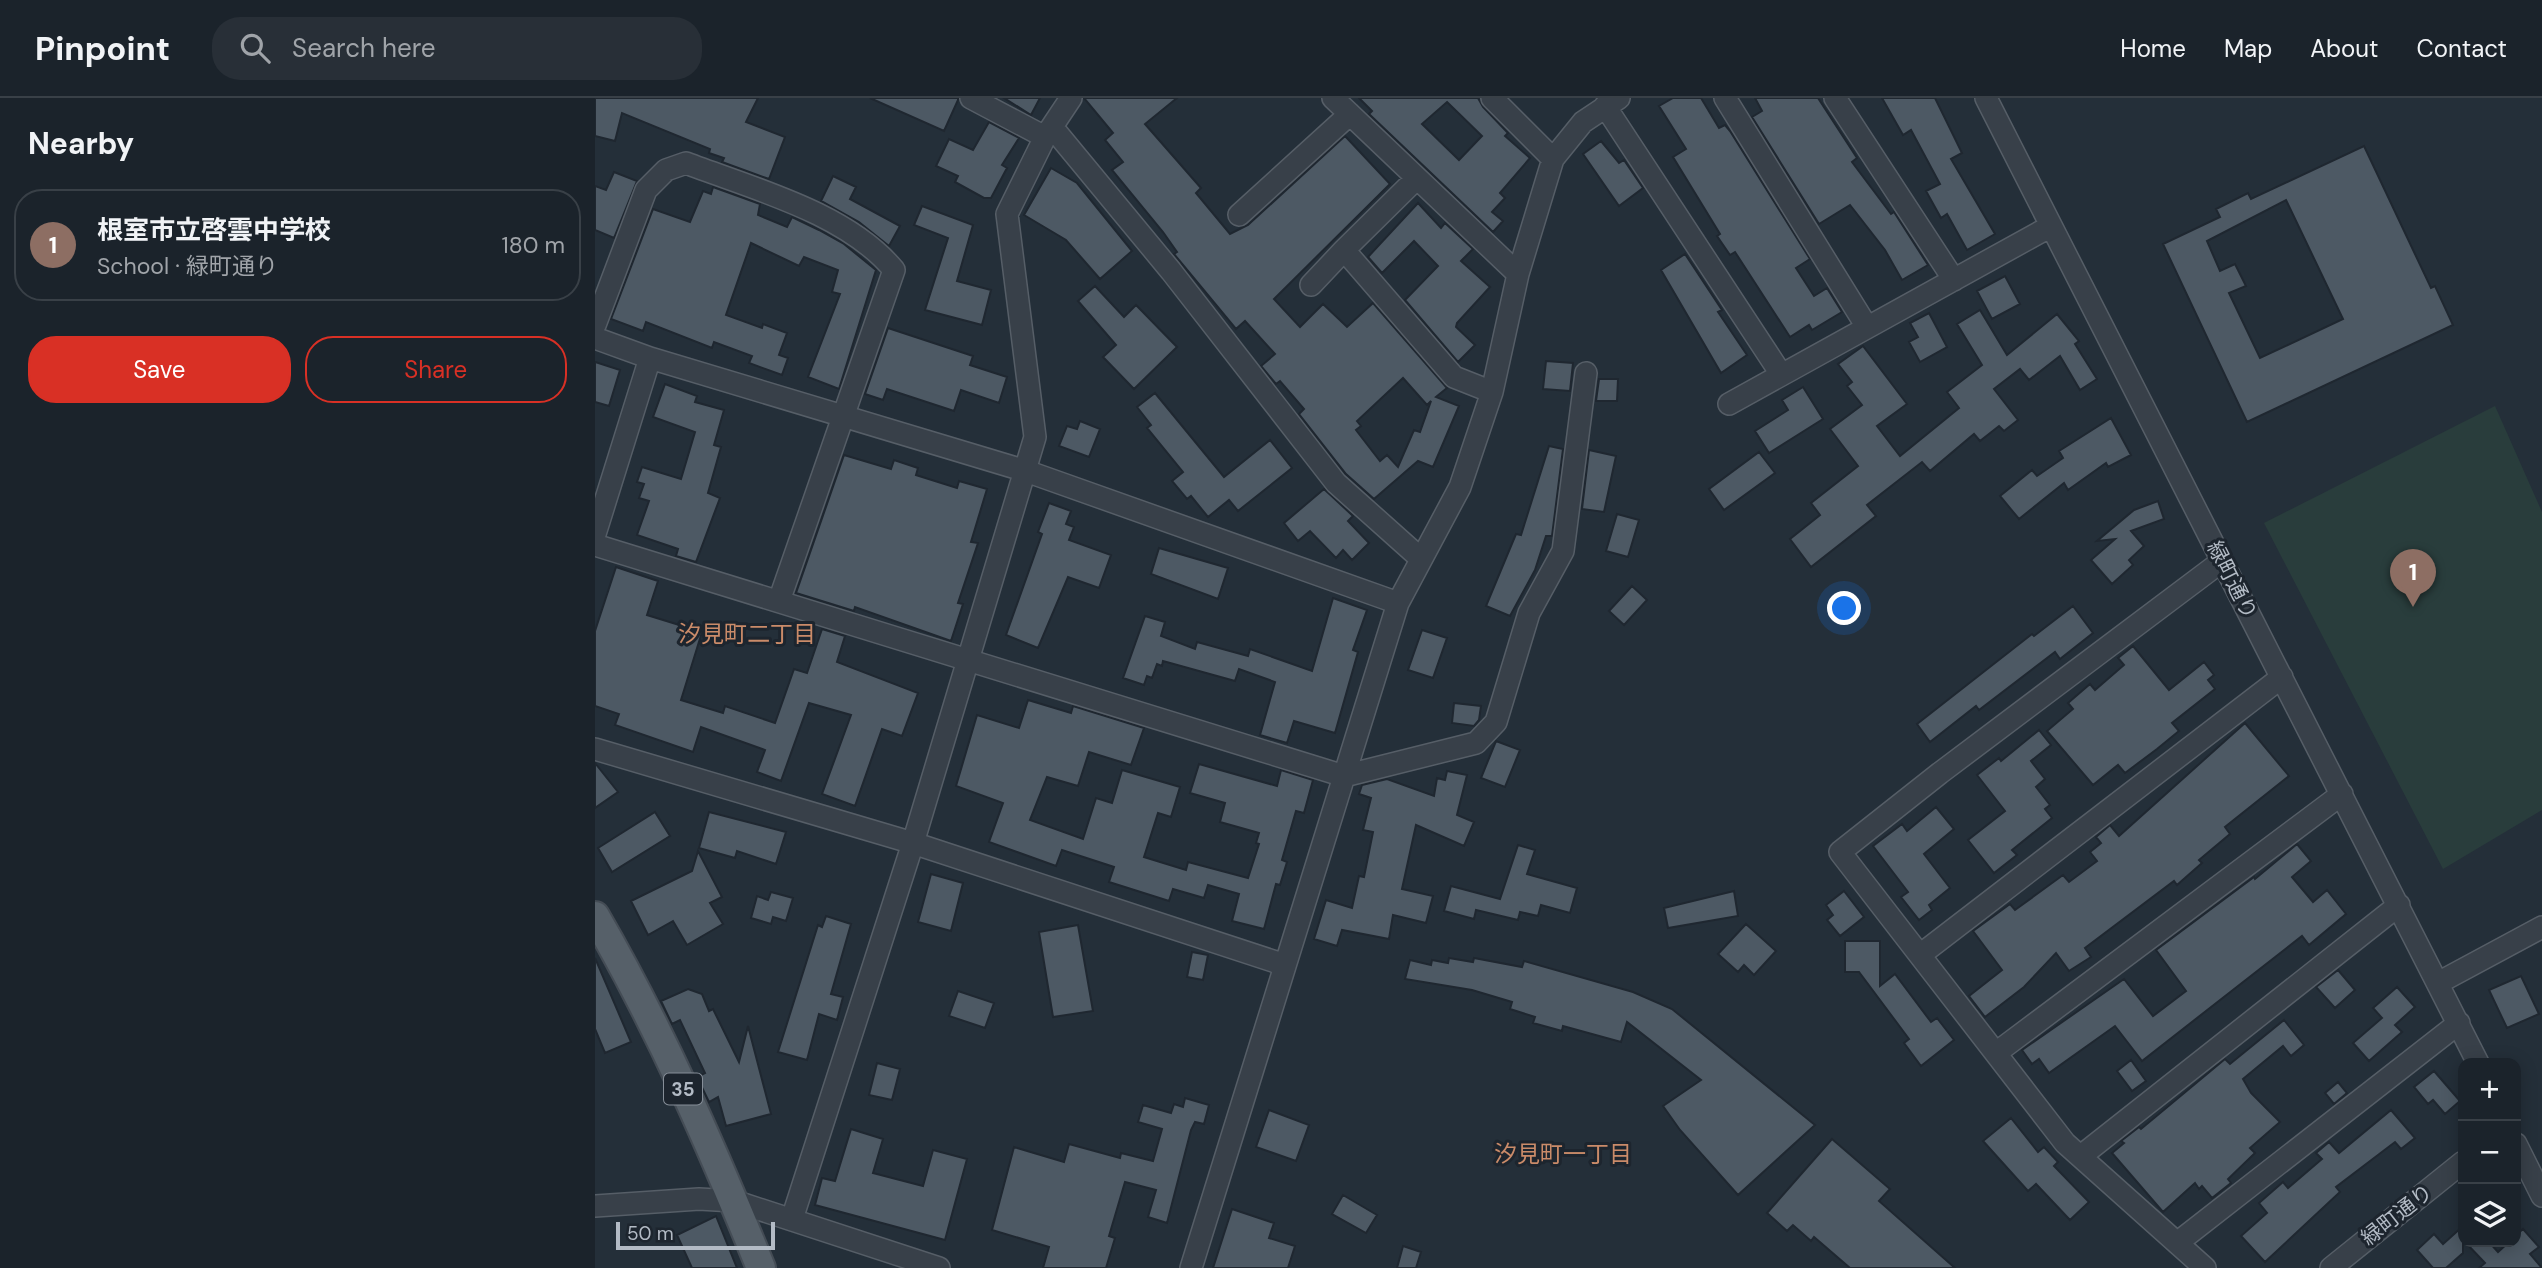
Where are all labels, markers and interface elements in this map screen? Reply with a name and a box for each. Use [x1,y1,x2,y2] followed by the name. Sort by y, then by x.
[212,17,702,80] search box
[35,27,170,70] text: Pinpoint
[236,29,274,67] icon: search
[292,31,436,65] text: Search here
[2120,33,2186,64] text: Home
[2224,33,2272,64] text: Map
[2310,33,2379,64] text: About
[2417,33,2507,64] text: Contact
[28,124,134,163] text: Nearby
[97,213,331,247] text: 根室市立啓雲中学校
[49,230,57,260] text: 1
[501,230,565,260] text: 180 m
[97,251,278,281] text: School · 緑町通り
[28,336,291,403] button: Save
[305,336,567,403] button: Share
[2200,536,2264,624] street label: 緑町通り
[2390,549,2436,607] pin: 1
[1827,591,1861,625] your location
[678,619,816,649] district label: 汐見町二丁目
[2458,1058,2521,1247] map controls
[2458,1058,2521,1121] button: +
[664,1074,702,1105] road number: 35
[2458,1121,2521,1184] button: −
[1494,1139,1632,1169] district label: 汐見町一丁目
[2355,1178,2439,1252] street label: 緑町通り
[2458,1184,2521,1247] button: layers
[616,1219,775,1251] scale bar
[627,1221,674,1246] text: 50 m

